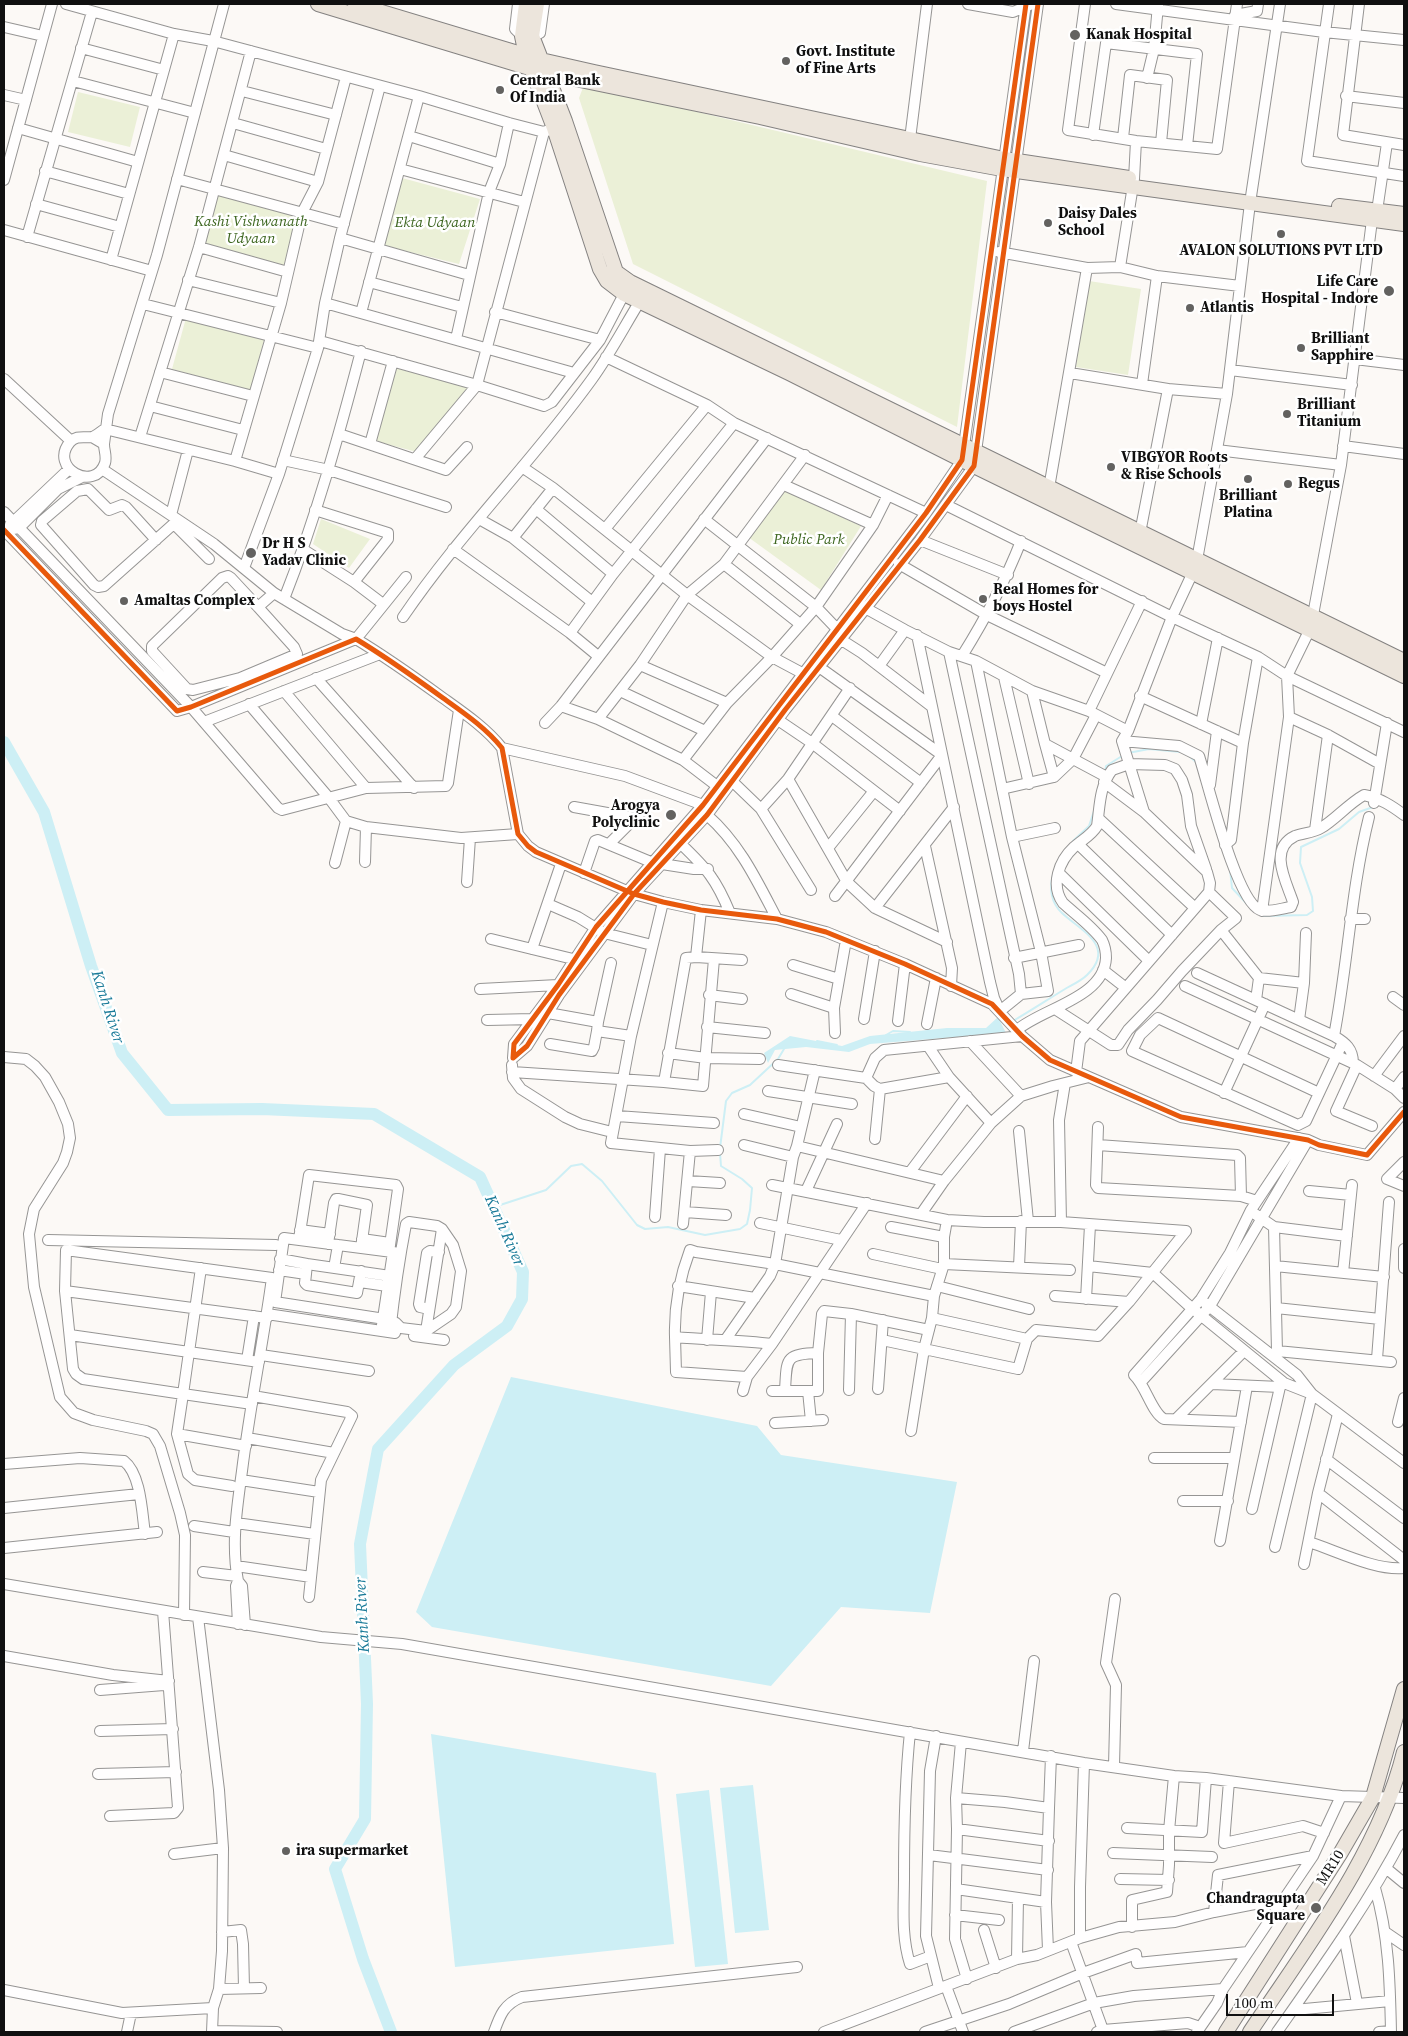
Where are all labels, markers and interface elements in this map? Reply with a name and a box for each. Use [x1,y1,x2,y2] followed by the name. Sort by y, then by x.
[1086,26,1192,44] place label: Kanak Hospital
[1068,28,1082,42] marker: Kanak Hospital
[796,43,895,78] place label: Govt. Institute of Fine Arts
[780,55,792,67] marker: Govt. Institute of Fine Arts
[510,72,600,107] place label: Central Bank Of India
[494,84,506,96] marker: Central Bank Of India
[1058,205,1137,240] place label: Daisy Dales School
[194,213,308,248] park label: Kashi Vishwanath Udyaan
[395,214,475,232] park label: Ekta Udyaan
[1042,217,1054,229] marker: Daisy Dales School
[1275,228,1287,240] marker: AVALON SOLUTIONS PVT LTD
[1179,242,1383,260] place label: AVALON SOLUTIONS PVT LTD
[1261,273,1378,308] place label: Life Care Hospital - Indore
[1382,284,1396,298] marker: Life Care Hospital - Indore
[1200,299,1254,317] place label: Atlantis
[1184,302,1196,314] marker: Atlantis
[1311,330,1373,365] place label: Brilliant Sapphire
[1295,342,1307,354] marker: Brilliant Sapphire
[1297,396,1361,431] place label: Brilliant Titanium
[1281,408,1293,420] marker: Brilliant Titanium
[1121,449,1228,484] place label: VIBGYOR Roots & Rise Schools
[1105,461,1117,473] marker: VIBGYOR Roots & Rise Schools
[1242,473,1254,485] marker: Brilliant Platina
[1298,475,1340,493] place label: Regus
[1282,478,1294,490] marker: Regus
[1219,487,1277,522] place label: Brilliant Platina
[773,531,845,549] park label: Public Park
[262,535,346,570] place label: Dr H S Yadav Clinic
[244,546,258,560] marker: Dr H S Yadav Clinic
[993,581,1098,616] place label: Real Homes for boys Hostel
[134,592,255,610] place label: Amaltas Complex
[977,593,989,605] marker: Real Homes for boys Hostel
[118,595,130,607] marker: Amaltas Complex
[592,797,660,832] place label: Arogya Polyclinic
[664,808,678,822] marker: Arogya Polyclinic
[86,968,128,1046] water label: Kanh River
[480,1193,528,1269] water label: Kanh River
[351,1577,375,1653] water label: Kanh River
[296,1842,408,1860] place label: ira supermarket
[280,1845,292,1857] marker: ira supermarket
[1313,1847,1349,1889] street label: MR10
[1206,1890,1305,1925] place label: Chandragupta Square
[1309,1901,1323,1915] marker: Chandragupta Square
[1228,1984,1336,2016] scale bar
[1234,1992,1274,2013] text: 100 m

